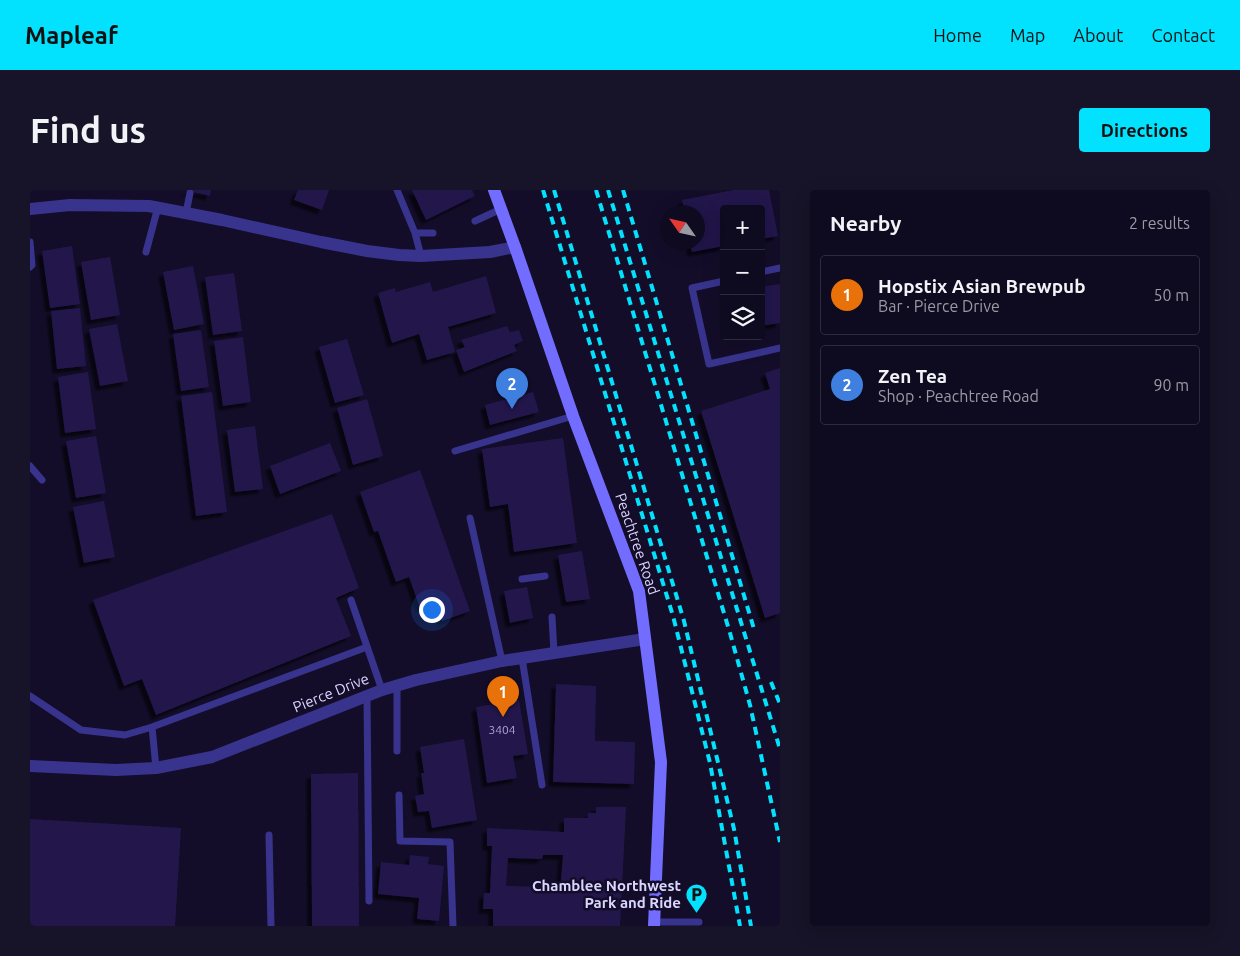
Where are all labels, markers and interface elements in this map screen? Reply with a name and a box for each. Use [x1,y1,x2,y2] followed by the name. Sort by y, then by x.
[25,22,118,49] text: Mapleaf
[933,25,982,45] text: Home
[1010,25,1045,45] text: Map
[1073,25,1123,45] text: About
[1151,25,1215,45] text: Contact
[1079,108,1210,152] button: Directions
[30,110,146,150] text: Find us
[660,205,705,250] north arrow
[720,205,765,340] map controls
[720,205,765,250] button: +
[830,211,901,235] text: Nearby
[1129,214,1190,232] text: 2 results
[720,250,765,295] button: −
[878,275,1086,297] text: Hopstix Asian Brewpub
[842,286,852,304] text: 1
[1153,286,1189,304] text: 50 m
[720,295,765,340] button: layers
[878,297,1000,315] text: Bar · Pierce Drive
[878,365,947,387] text: Zen Tea
[496,368,528,409] pin: 2
[842,376,852,394] text: 2
[1153,376,1189,394] text: 90 m
[878,387,1039,405] text: Shop · Peachtree Road
[612,491,663,597] street label: Peachtree Road
[419,597,445,623] your location
[290,670,371,716] street label: Pierce Drive
[487,676,519,717] pin: 1
[488,723,516,736] house number: 3404
[532,877,682,911] place label: Chamblee Northwest Park and Ride
[685,883,709,914] parking icon: Chamblee Northwest Park and Ride

